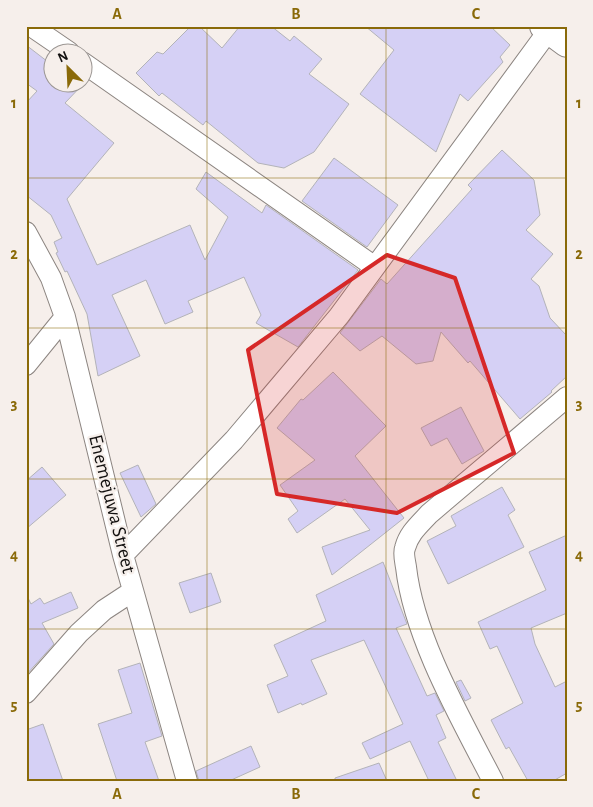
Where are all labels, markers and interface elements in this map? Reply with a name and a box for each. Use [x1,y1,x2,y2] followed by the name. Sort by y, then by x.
[112,6,122,22] text: A
[291,6,301,22] text: B
[472,6,481,22] text: C
[42,42,92,92] north arrow
[56,49,70,65] text: N
[11,95,17,111] text: 1
[576,95,582,111] text: 1
[10,246,18,262] text: 2
[575,246,583,262] text: 2
[11,396,18,412] text: 3
[576,396,583,412] text: 3
[85,433,139,576] street label: Enemejuwa Street
[10,547,18,563] text: 4
[575,547,583,563] text: 4
[11,697,18,713] text: 5
[576,697,583,713] text: 5
[112,786,122,802] text: A
[291,786,301,802] text: B
[472,786,481,802] text: C

